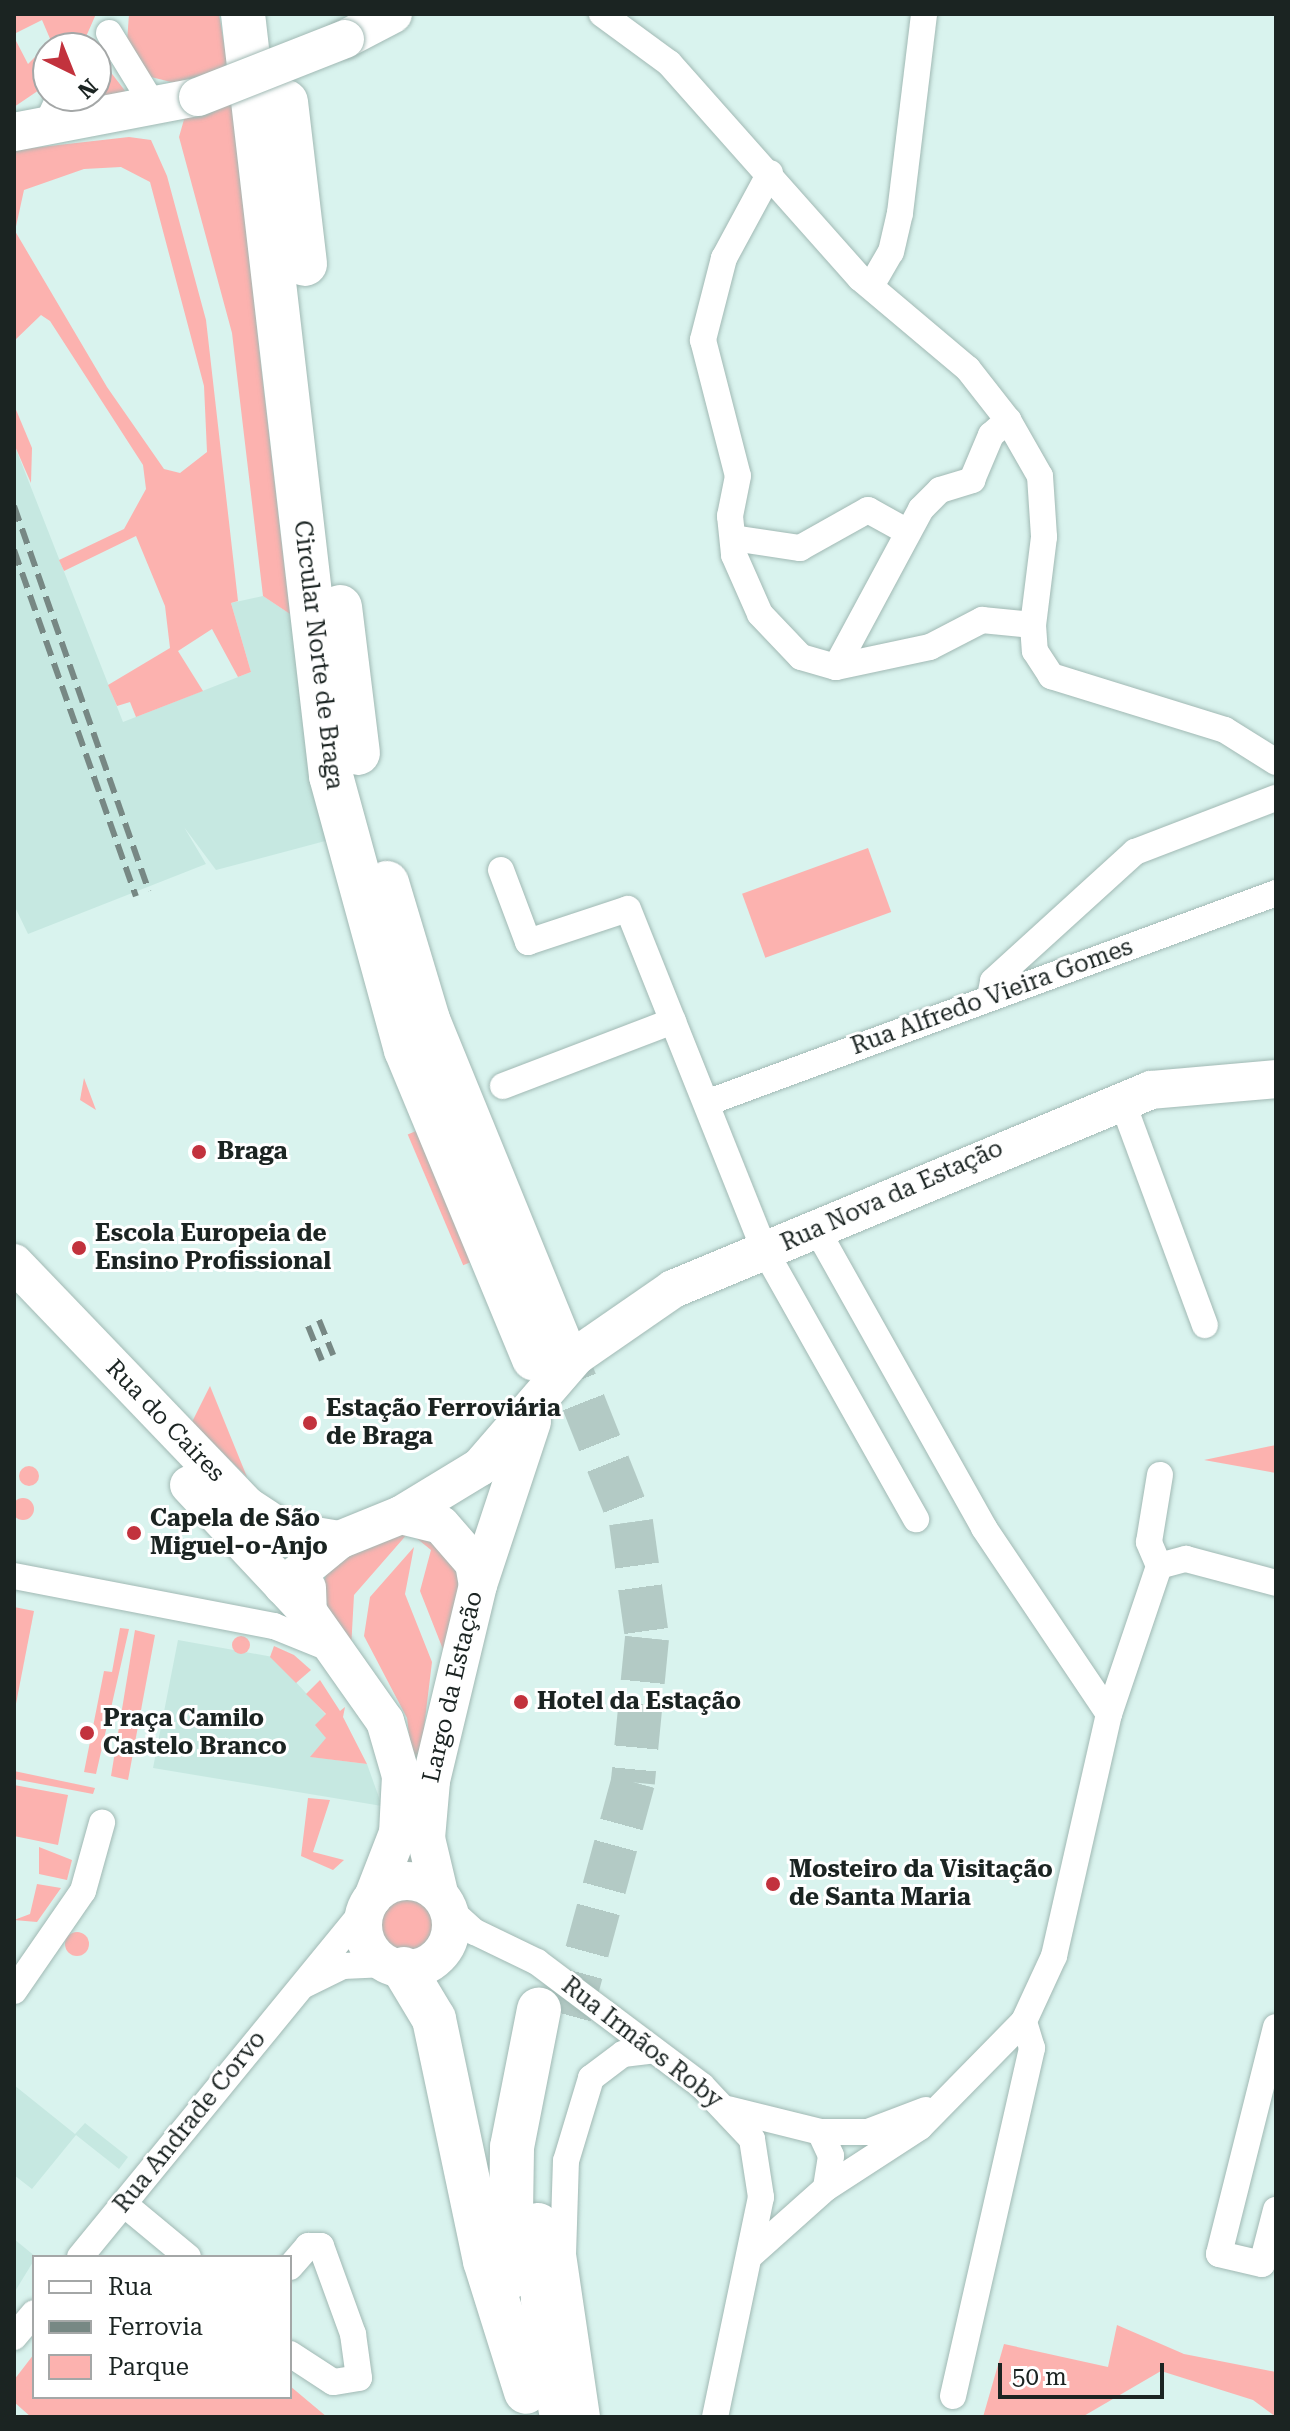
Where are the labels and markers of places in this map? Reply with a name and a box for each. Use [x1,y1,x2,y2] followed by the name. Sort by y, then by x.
[217,1138,288,1166] place label: Braga
[188,1141,210,1163] marker: Braga
[95,1220,331,1276] place label: Escola Europeia de Ensino Profissional
[70,1239,88,1257] marker: Escola Europeia de Ensino Profissional
[326,1395,561,1451] place label: Estação Ferroviária de Braga
[301,1414,319,1432] marker: Estação Ferroviária de Braga
[150,1505,328,1561] place label: Capela de São Miguel-o-Anjo
[125,1524,143,1542] marker: Capela de São Miguel-o-Anjo
[537,1688,741,1716] place label: Hotel da Estação
[512,1693,530,1711] marker: Hotel da Estação
[103,1705,287,1761] place label: Praça Camilo Castelo Branco
[78,1724,96,1742] marker: Praça Camilo Castelo Branco
[789,1856,1053,1912] place label: Mosteiro da Visitação de Santa Maria
[764,1875,782,1893] marker: Mosteiro da Visitação de Santa Maria

